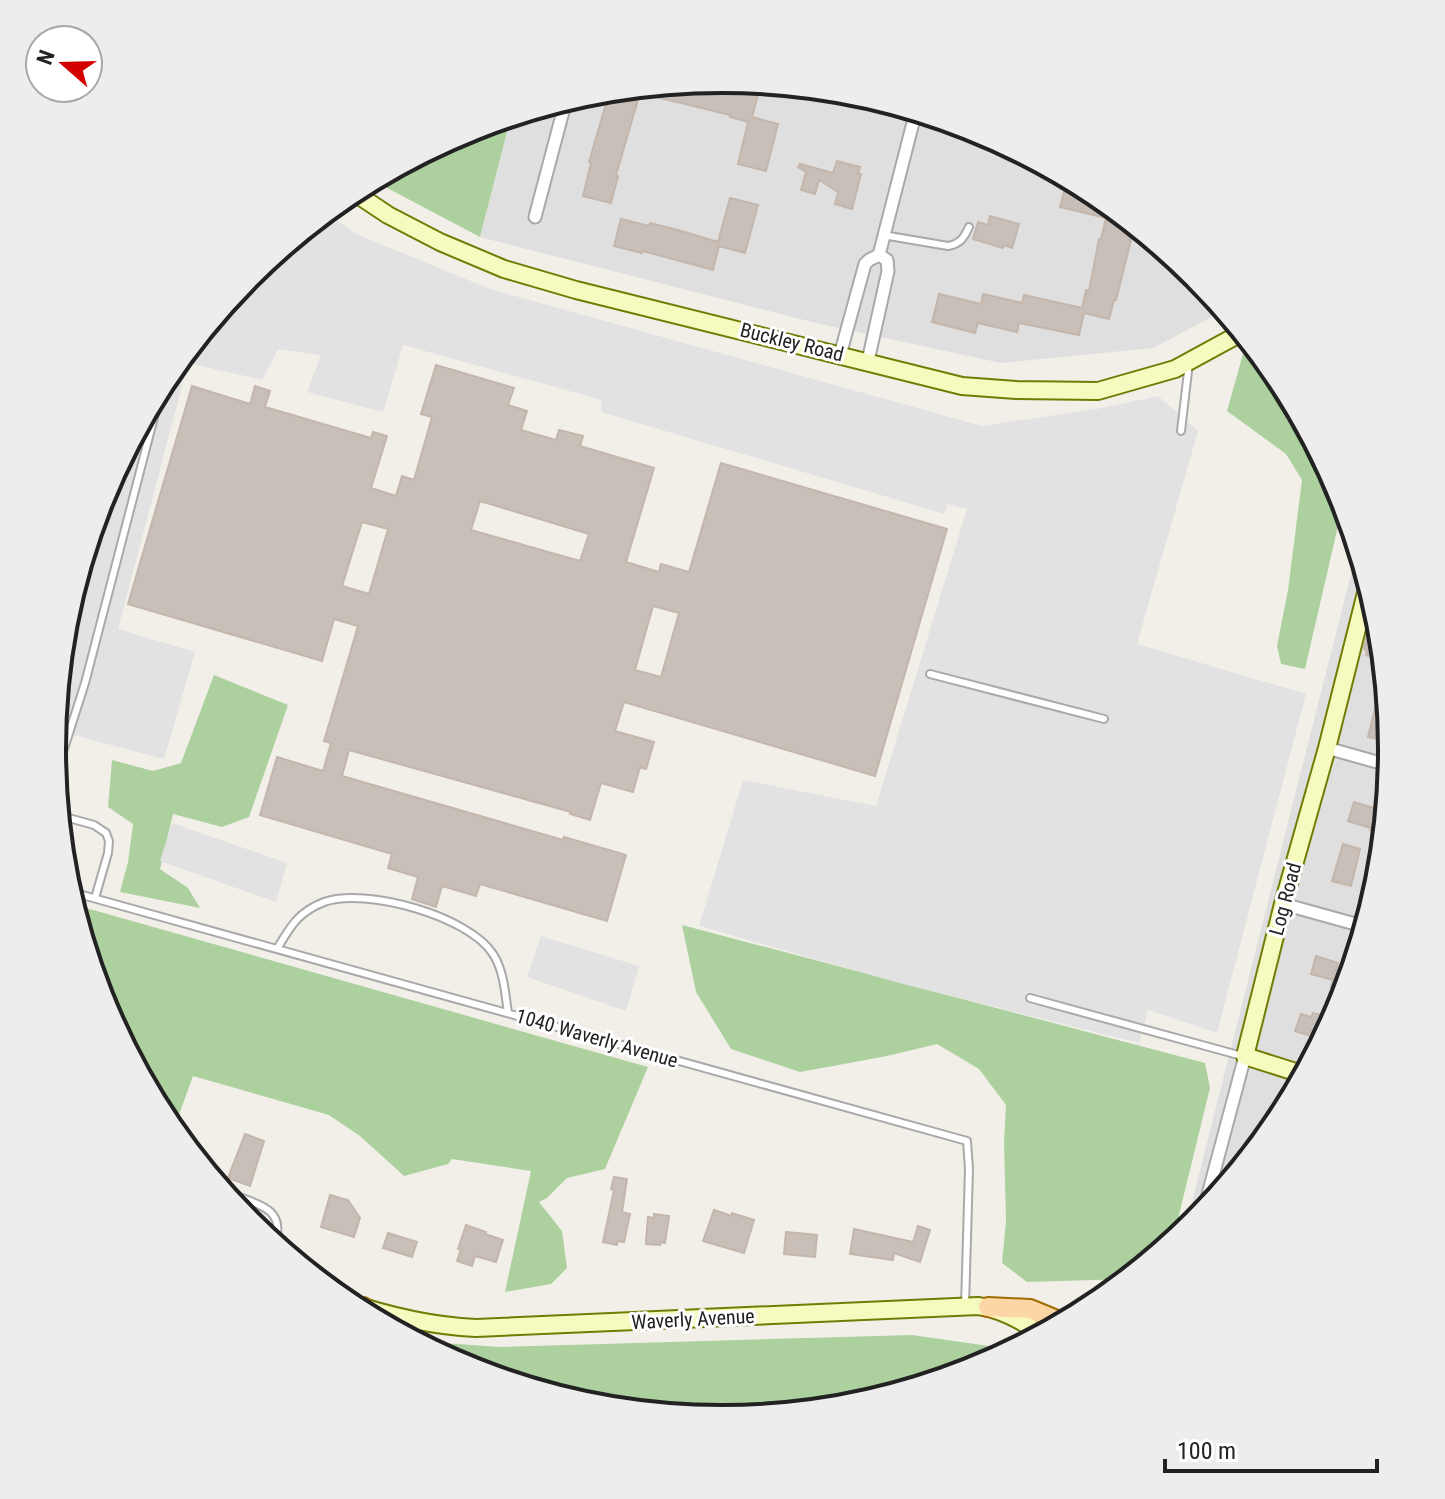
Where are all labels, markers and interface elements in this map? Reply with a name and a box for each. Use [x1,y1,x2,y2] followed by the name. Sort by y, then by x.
[24,24,104,104] north arrow
[32,47,60,68] text: N
[738,318,846,366] street label: Buckley Road
[1264,860,1306,938] street label: Log Road
[513,1003,681,1073] street label: 1040 Waverly Avenue
[631,1304,755,1334] street label: Waverly Avenue
[1165,1423,1377,1473] scale bar
[1177,1437,1236,1465] text: 100 m

